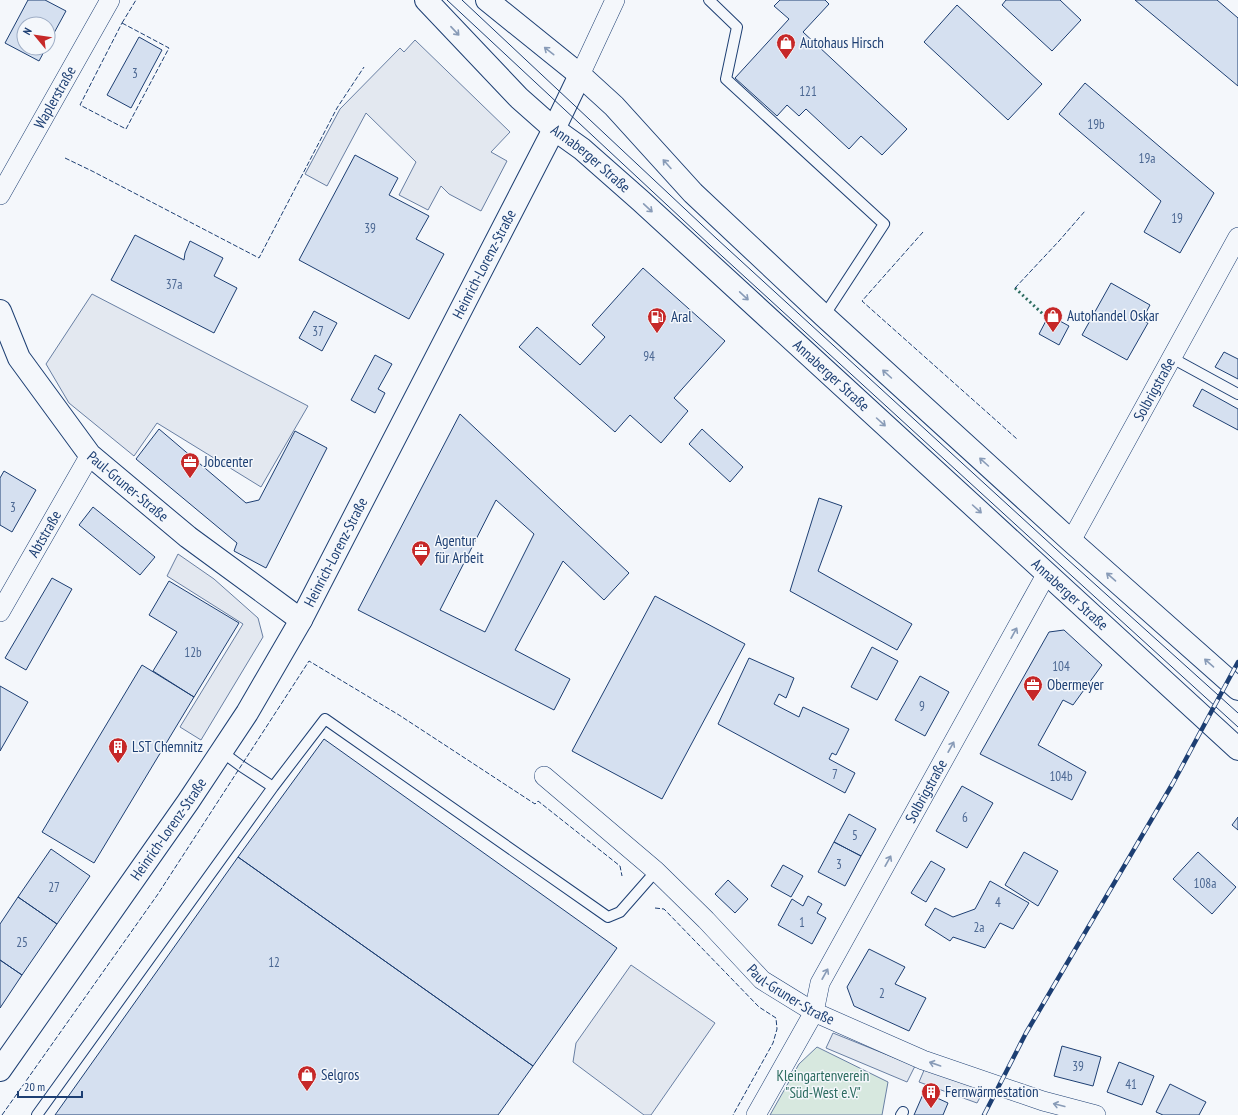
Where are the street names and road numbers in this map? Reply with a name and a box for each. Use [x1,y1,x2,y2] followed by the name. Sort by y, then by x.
[29,63,80,132] street label: Waplerstraße
[548,120,635,196] street label: Annaberger Straße
[448,206,520,322] street label: Heinrich-Lorenz-Straße
[789,335,874,415] street label: Annaberger Straße
[1129,354,1179,424] street label: Solbrigstraße
[83,447,173,526] street label: Paul-Gruner-Straße
[300,494,372,610] street label: Heinrich-Lorenz-Straße
[23,507,65,560] street label: Abtstraße
[1028,554,1112,634] street label: Annaberger Straße
[901,756,951,826] street label: Solbrigstraße
[126,774,210,884] street label: Heinrich-Lorenz-Straße
[743,960,837,1029] street label: Paul-Gruner-Straße

